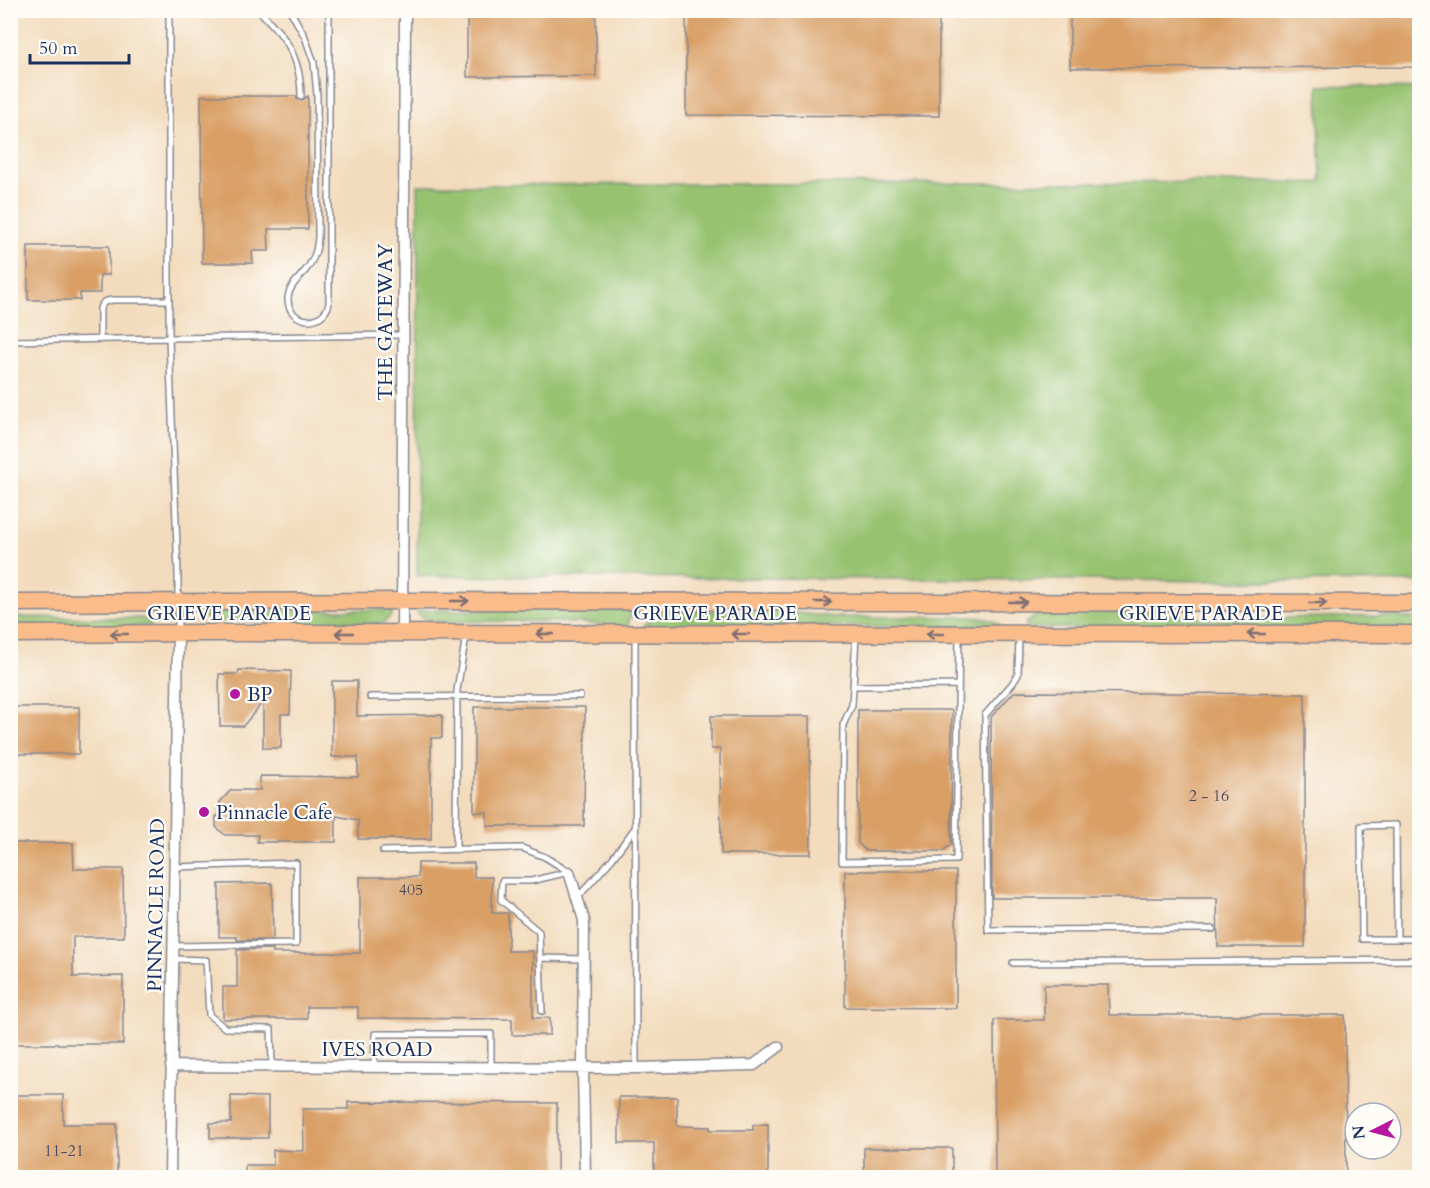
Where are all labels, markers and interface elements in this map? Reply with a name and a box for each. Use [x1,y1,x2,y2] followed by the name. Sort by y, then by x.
[30,27,129,65] scale bar
[39,36,78,61] text: 50 m
[372,243,399,401] street label: THE GATEWAY
[449,595,469,607] one-way arrow
[812,596,832,608] one-way arrow
[1007,596,1027,608] one-way arrow
[1307,597,1327,609] one-way arrow
[147,600,311,627] street label: GRIEVE PARADE
[633,600,797,627] street label: GRIEVE PARADE
[1119,600,1283,627] street label: GRIEVE PARADE
[334,627,354,639] one-way arrow
[110,628,130,640] one-way arrow
[536,628,556,640] one-way arrow
[731,628,751,640] one-way arrow
[1247,628,1267,640] one-way arrow
[926,629,946,640] one-way arrow
[247,681,273,708] place label: BP
[228,687,242,701] marker: BP
[1189,785,1229,807] house number: 2 - 16
[216,799,333,826] place label: Pinnacle Cafe
[197,805,211,819] marker: Pinnacle Cafe
[141,818,171,992] street label: PINNACLE ROAD
[399,879,423,901] house number: 405
[322,1036,432,1063] street label: IVES ROAD
[1343,1101,1403,1161] north arrow
[1347,1124,1371,1141] text: N
[44,1140,84,1162] house number: 11-21

